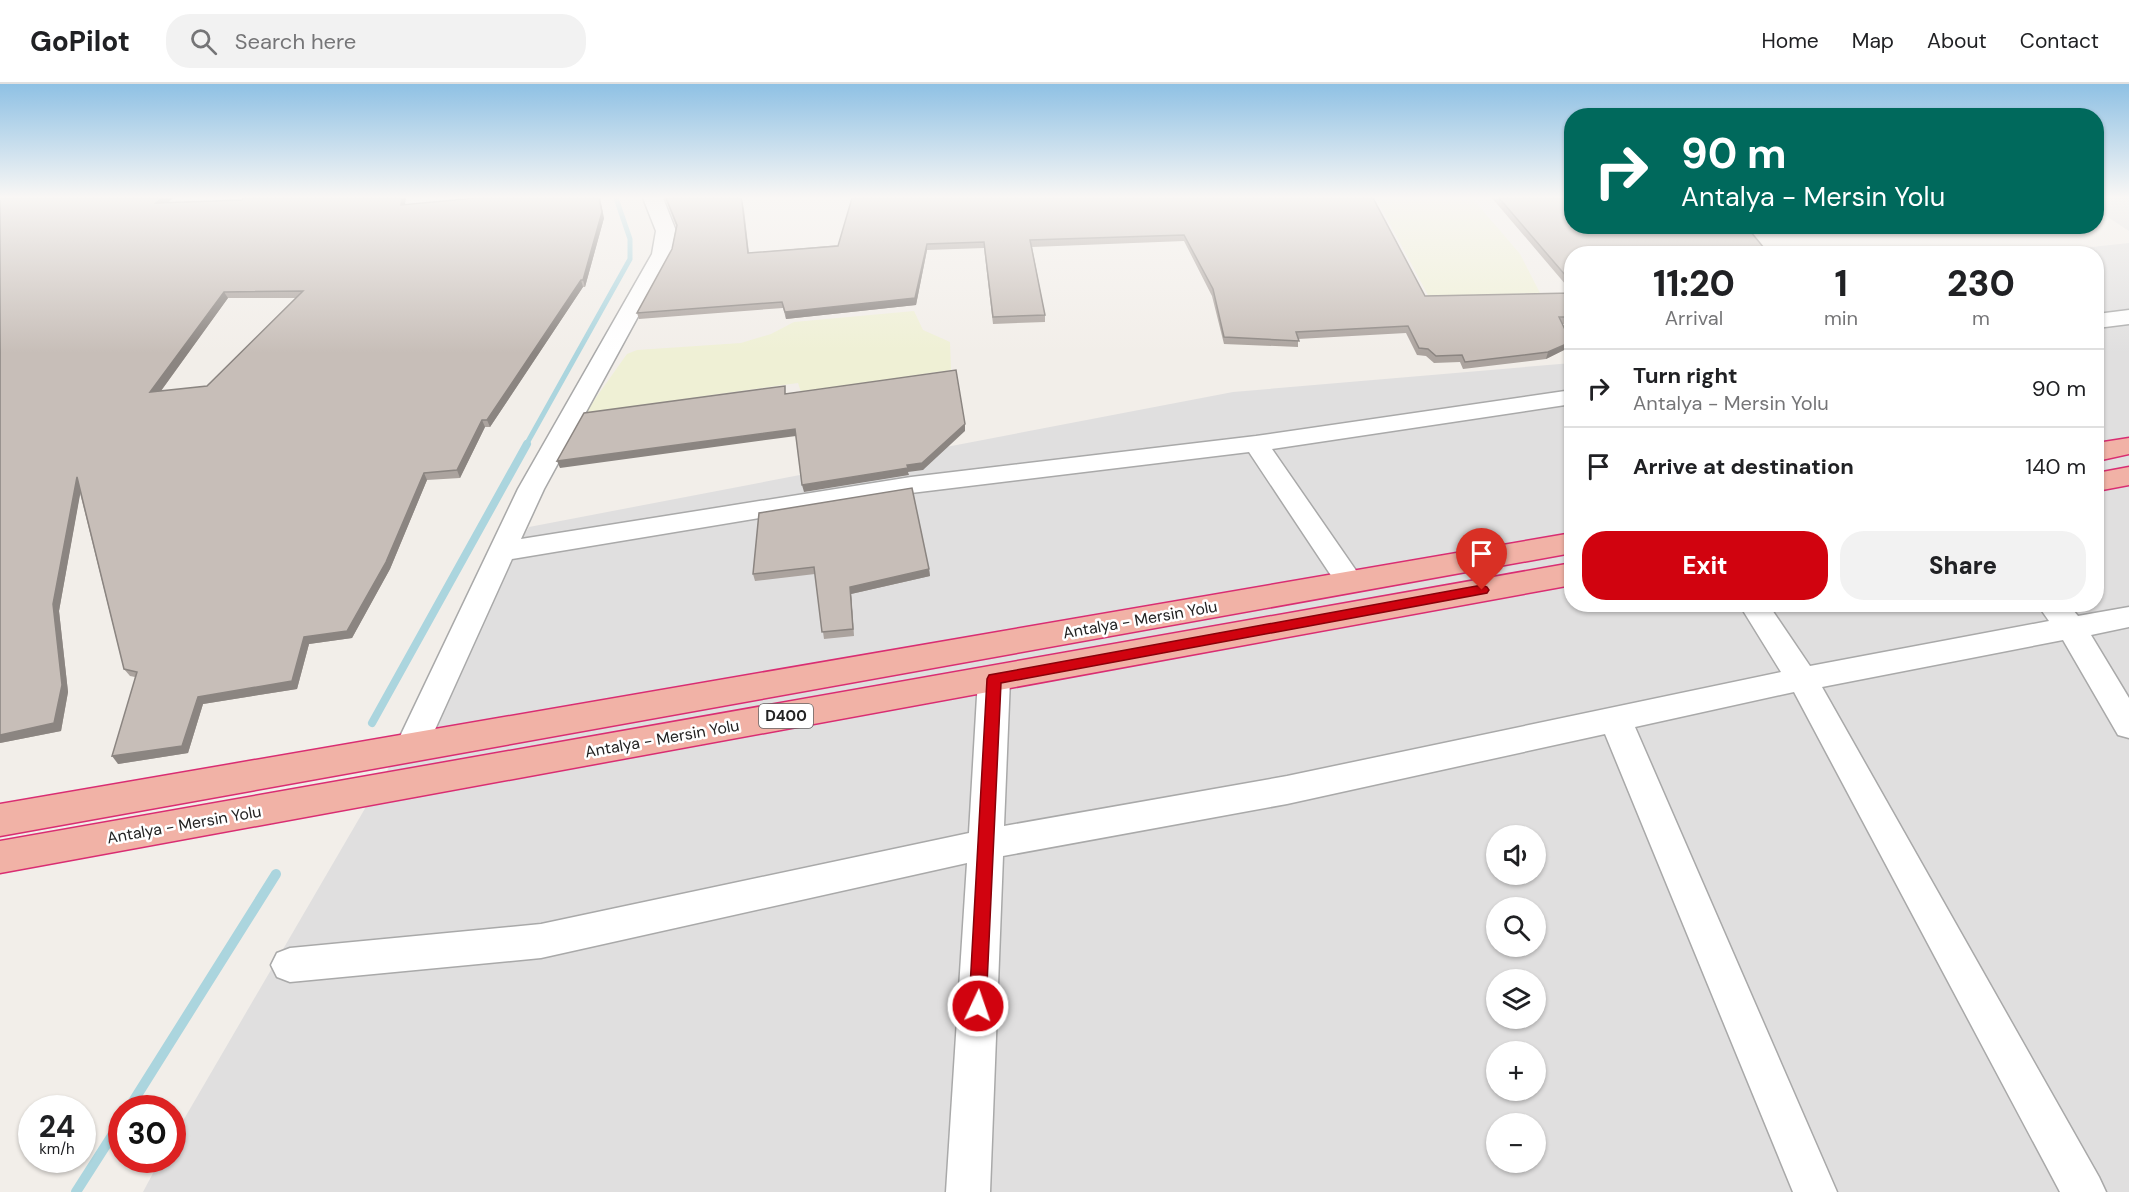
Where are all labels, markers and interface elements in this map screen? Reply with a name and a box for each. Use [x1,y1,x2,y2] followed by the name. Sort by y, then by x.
[166,14,586,68] search box
[30,23,130,60] text: GoPilot
[187,25,220,58] icon: search
[235,27,356,56] text: Search here
[1761,27,1819,55] text: Home
[1852,27,1894,55] text: Map
[1927,27,1987,55] text: About
[2020,27,2099,55] text: Contact
[1681,126,1787,181] text: 90 m
[1582,132,1660,210] icon: right
[1681,179,1945,214] text: Antalya - Mersin Yolu
[1653,260,1735,307] text: 11:20
[1834,260,1848,307] text: 1
[1947,260,2015,307] text: 230
[1665,305,1723,331] text: Arrival
[1824,305,1858,331] text: min
[1972,305,1990,331] text: m
[1633,361,1738,390] text: Turn right
[1582,372,1615,405] icon: right
[2032,374,2086,403] text: 90 m
[1633,390,1829,416] text: Antalya - Mersin Yolu
[1582,450,1615,483] icon: arrive
[1633,452,1854,481] text: Arrive at destination
[2025,452,2086,481] text: 140 m
[1456,528,1507,590] pin
[1582,531,1828,600] button: Exit
[1840,531,2086,600] button: Share
[1465,537,1498,570] icon: arrive
[1061,596,1219,643] street label: Antalya - Mersin Yolu
[759,704,813,728] road number: D400
[583,715,741,762] street label: Antalya - Mersin Yolu
[105,801,263,848] street label: Antalya - Mersin Yolu
[1486,825,1546,1173] map controls
[1486,825,1546,885] button: sound
[1486,897,1546,957] button: search
[1486,969,1546,1029] button: layers
[946,974,1010,1038] position arrow
[1486,1041,1546,1101] button: +
[108,1095,186,1173] speed limit sign: 30
[39,1107,75,1146] text: 24
[1486,1113,1546,1173] button: −
[39,1139,75,1159] text: km/h

